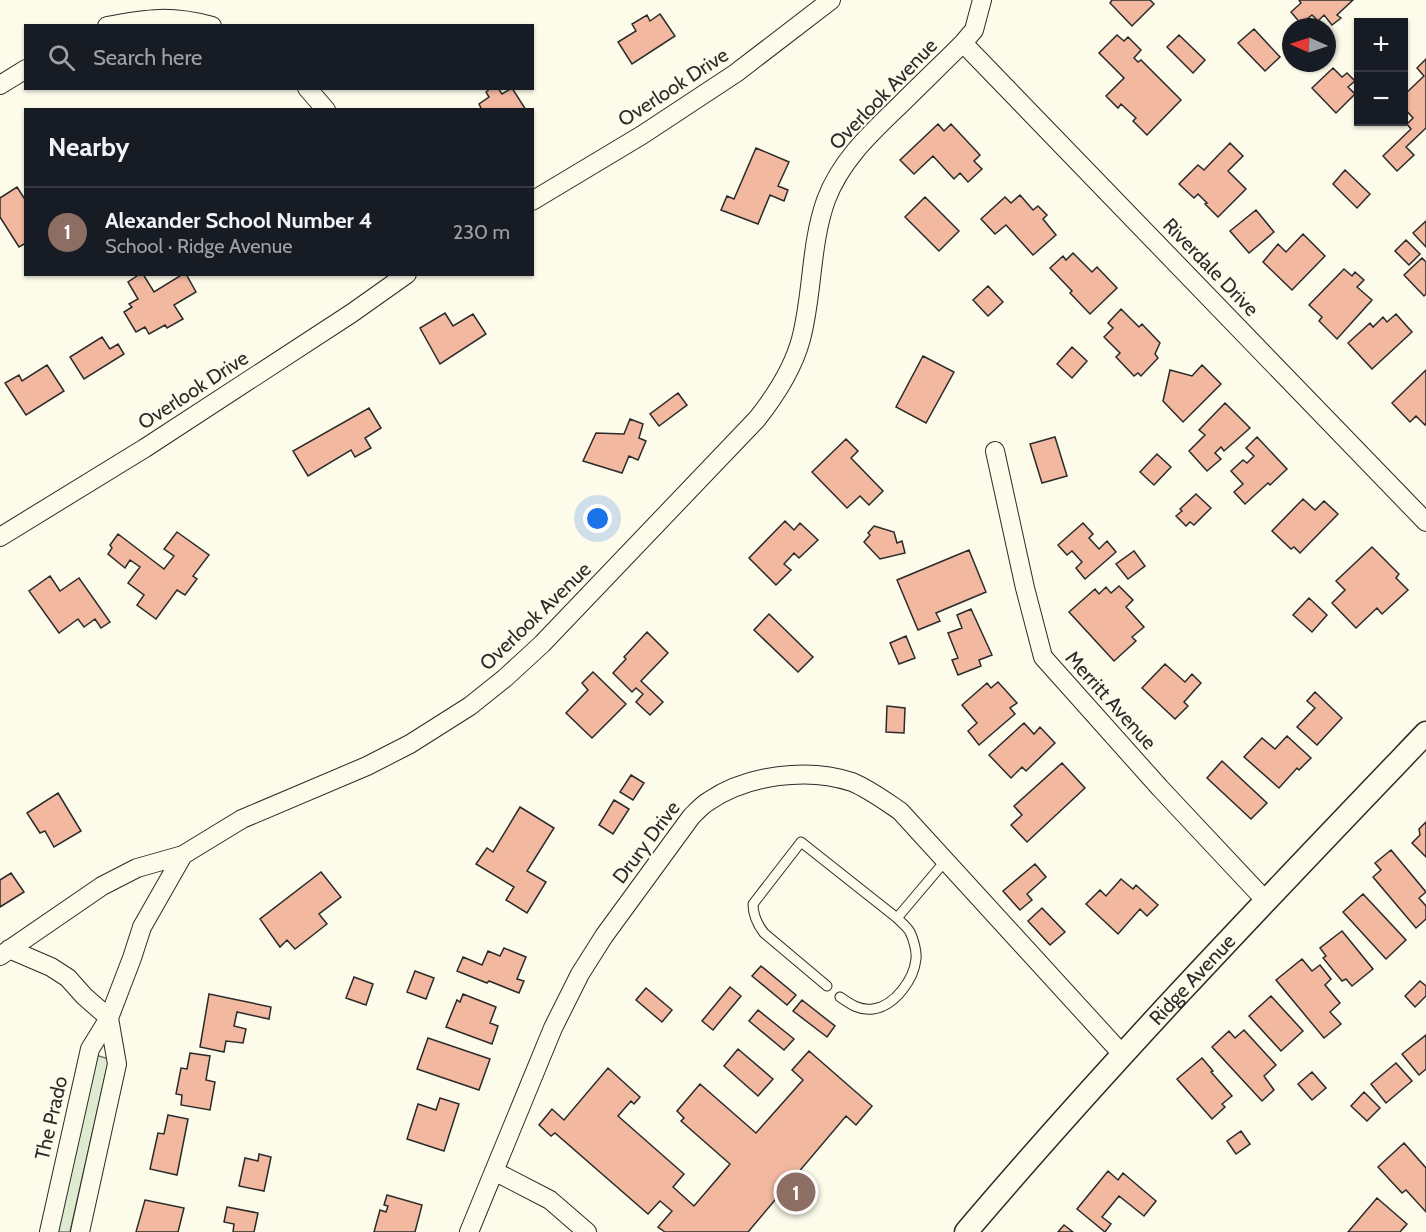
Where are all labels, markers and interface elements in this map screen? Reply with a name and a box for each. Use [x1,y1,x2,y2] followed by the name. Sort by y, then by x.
[1282,18,1336,72] north arrow
[1354,18,1408,126] map controls
[1354,18,1408,72] button: +
[24,24,534,90] search box
[824,33,942,155] street label: Overlook Avenue
[45,41,78,74] icon: search
[613,42,733,132] street label: Overlook Drive
[93,44,202,71] text: Search here
[1354,72,1408,126] button: −
[48,131,129,163] text: Nearby
[105,207,373,234] text: Alexander School Number 4
[1158,213,1264,321] street label: Riverdale Drive
[64,220,71,244] text: 1
[453,220,510,244] text: 230 m
[105,234,292,258] text: School · Ridge Avenue
[133,345,253,435] street label: Overlook Drive
[583,504,612,533] your location
[474,557,596,675] street label: Overlook Avenue
[1060,646,1162,754] street label: Merritt Avenue
[607,796,685,888] street label: Drury Drive
[1144,929,1240,1030] street label: Ridge Avenue
[30,1074,72,1162] street label: The Prado
[776,1170,816,1214] pin: 1

